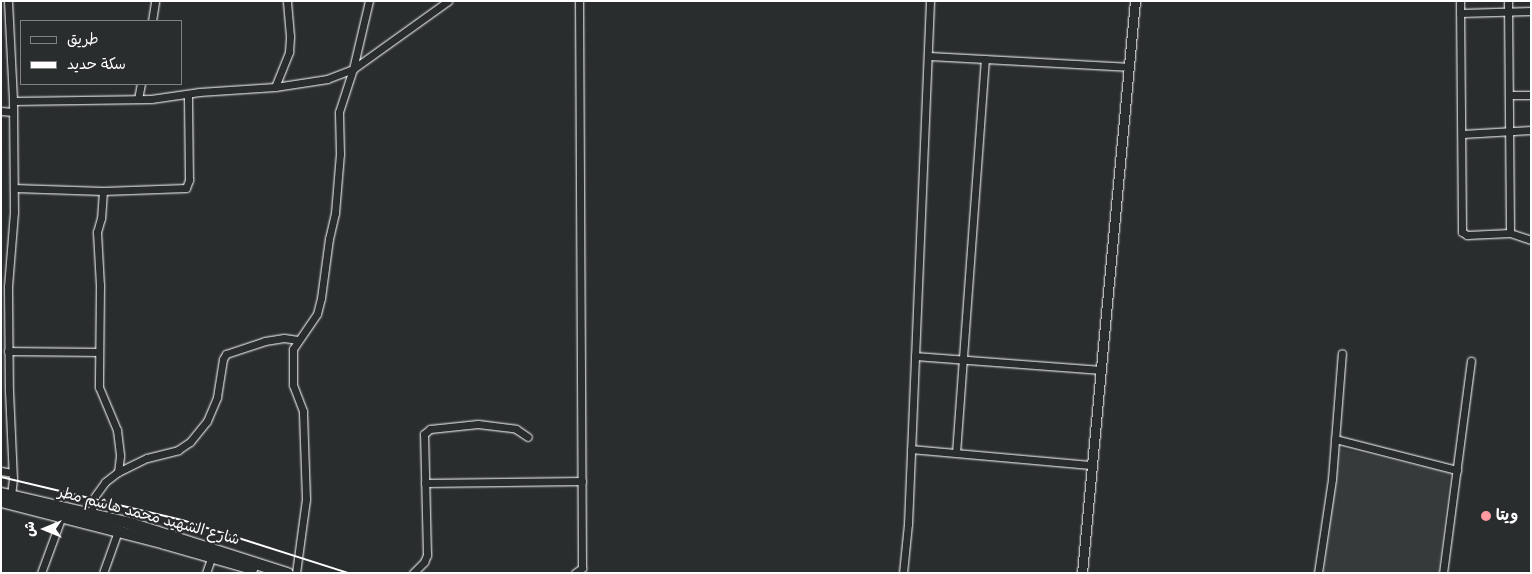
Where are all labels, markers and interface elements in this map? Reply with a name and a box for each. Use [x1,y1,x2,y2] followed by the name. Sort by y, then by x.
[20,20,182,85] legend
[67,30,99,49] text: طريق
[67,55,126,74] text: سكة حديد
[56,483,242,549] street label: شارع الشهيد محمد هاشم مطر
[20,504,70,554] north arrow
[1496,507,1518,525] place label: ويتا
[1480,510,1492,522] marker: ويتا
[21,521,38,537] text: ش

